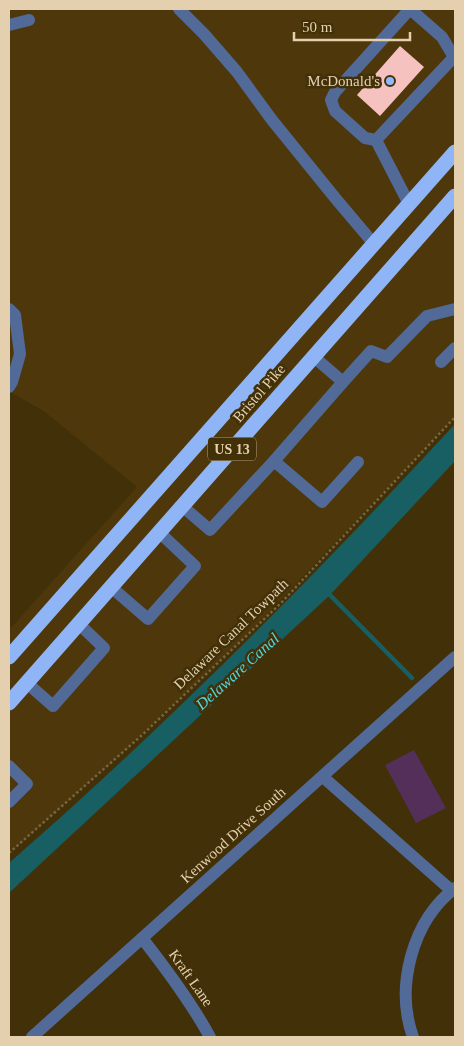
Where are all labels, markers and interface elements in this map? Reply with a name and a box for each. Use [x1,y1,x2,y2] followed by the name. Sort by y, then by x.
[294,10,410,42] scale bar
[302,19,333,35] text: 50 m
[307,73,380,89] place label: McDonald's
[384,75,396,87] marker: McDonald's
[230,361,289,425] street label: Bristol Pike
[208,438,256,460] road number: US 13
[170,575,292,693] street label: Delaware Canal Towpath
[191,629,283,713] water label: Delaware Canal
[177,784,289,886] street label: Kenwood Drive South
[166,947,216,1010] street label: Kraft Lane

